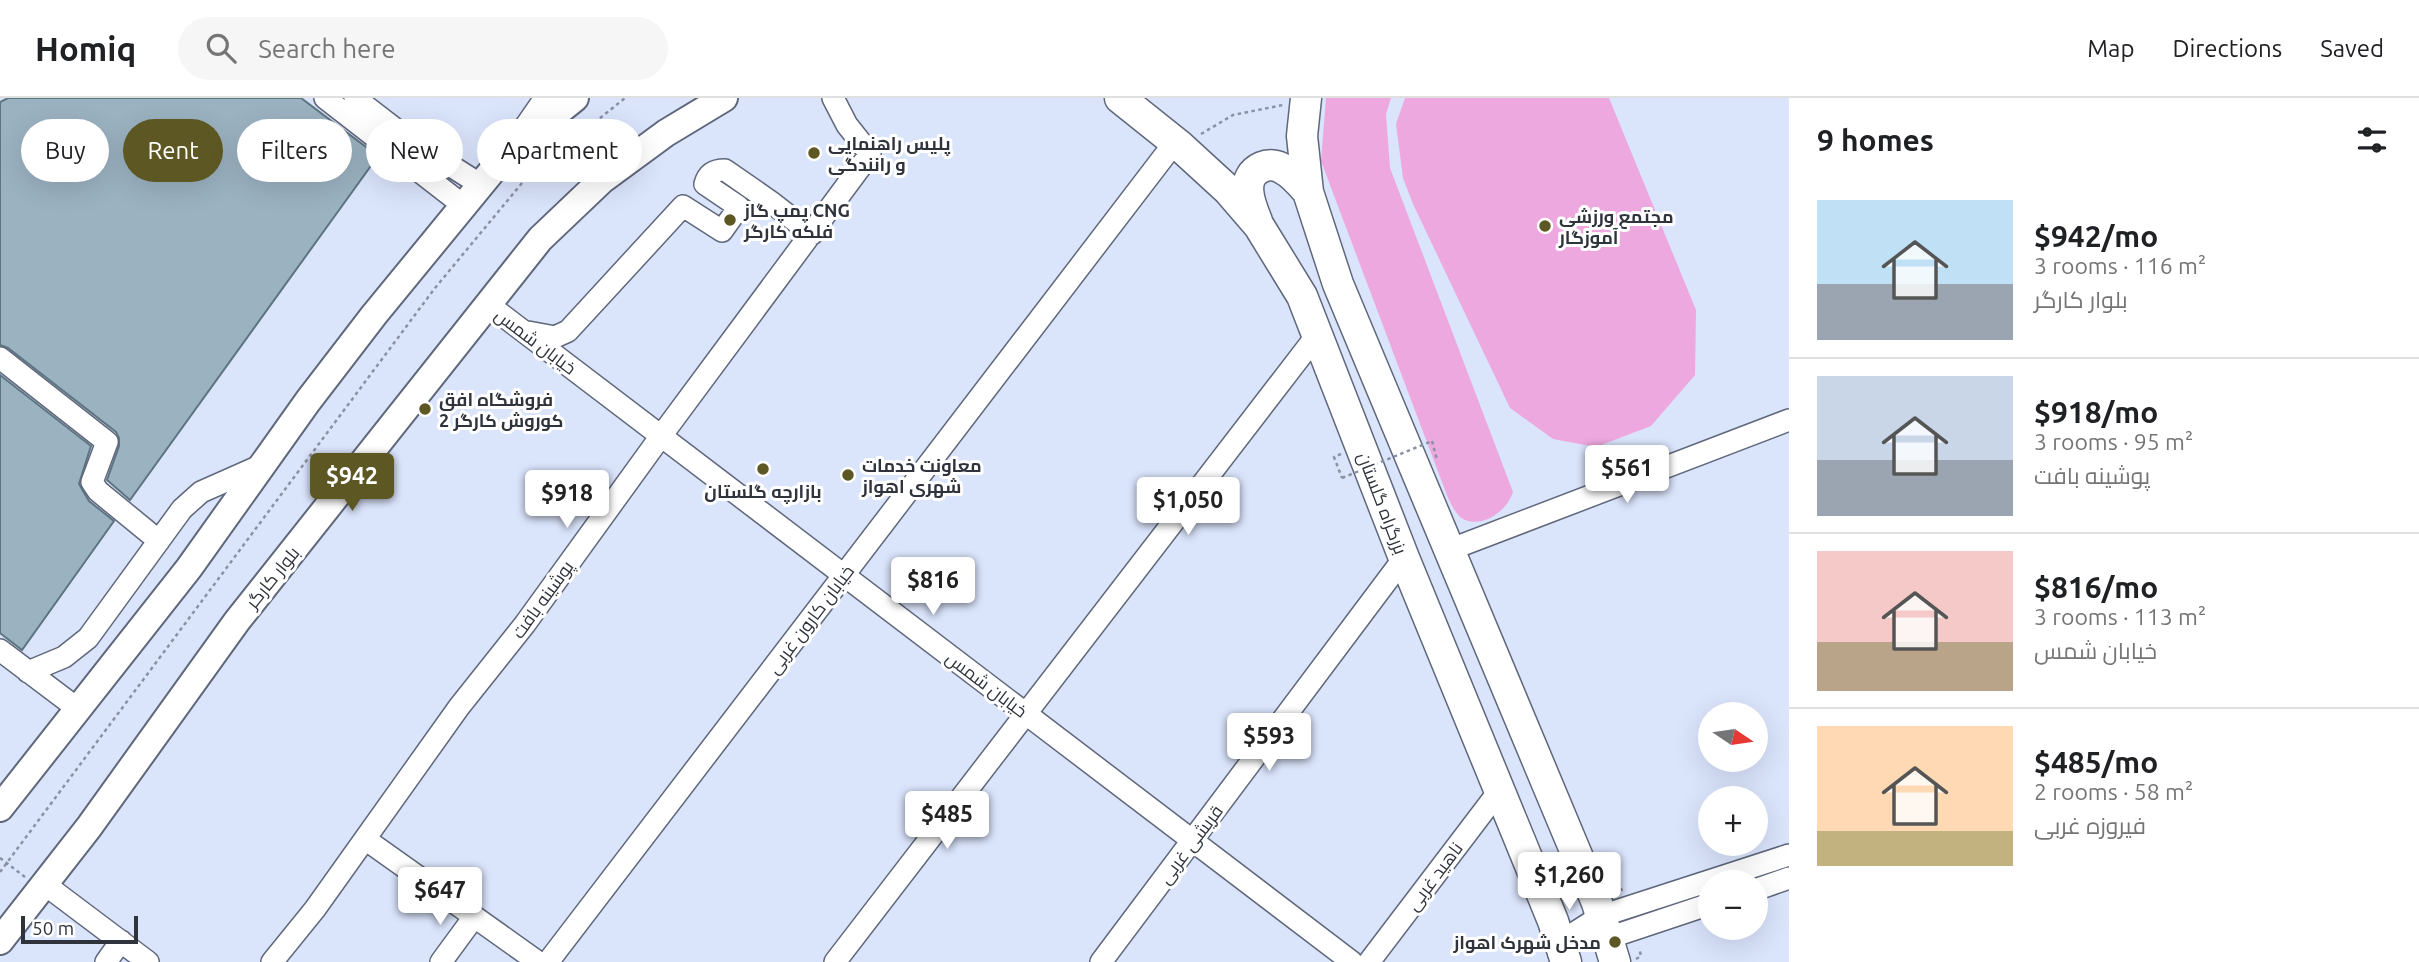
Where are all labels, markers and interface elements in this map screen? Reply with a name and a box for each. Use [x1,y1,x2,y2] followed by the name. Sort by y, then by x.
[178,17,668,80] search box
[202,29,240,67] icon: search
[35,30,136,67] text: Homiq
[258,34,396,63] text: Search here
[2087,35,2134,62] text: Map
[2172,35,2282,62] text: Directions
[2320,35,2384,62] text: Saved
[21,119,109,182] chip: Buy
[123,119,223,182] chip: Rent
[237,119,352,182] chip: Filters
[366,119,463,182] chip: New
[477,119,642,182] chip: Apartment
[2353,121,2391,159] icon: filters
[1817,123,1934,157] text: 9 homes
[828,133,951,176] place label: پلیس راهنمایی و رانندگی
[806,145,822,161] marker: پلیس راهنمایی و رانندگی
[743,200,850,243] place label: پمپ گاز CNG فلکه کارگر
[1558,206,1674,249] place label: مجتمع ورزشی آموزگار
[722,212,738,228] marker: پمپ گاز CNG فلکه کارگر
[1537,218,1553,234] marker: مجتمع ورزشی آموزگار
[2034,219,2158,253] text: $942/mo
[1873,228,1957,312] icon: home
[2034,253,2206,278] text: 3 rooms · 116 m²
[2034,287,2128,312] text: بلوار کارگر
[490,304,580,380] street label: خیابان شمس
[439,389,564,432] place label: فروشگاه افق کوروش کارگر 2
[2034,395,2158,429] text: $918/mo
[417,401,433,417] marker: فروشگاه افق کوروش کارگر 2
[1873,404,1957,488] icon: home
[2034,429,2193,454] text: 3 rooms · 95 m²
[1586,446,1668,505] pin: $561
[1352,449,1412,558] street label: بزرگراه گلستان
[311,454,393,513] pin: $942
[861,455,982,498] place label: معاونت خدمات شهری اهواز
[1601,455,1653,480] text: $561
[755,461,771,477] marker: بازارچه گلستان
[326,463,378,488] text: $942
[2034,463,2150,488] text: پوشینه بافت
[840,467,856,483] marker: معاونت خدمات شهری اهواز
[526,470,608,530] pin: $918
[1131,478,1245,537] pin: $1,050
[541,480,593,505] text: $918
[704,481,822,504] place label: بازارچه گلستان
[1153,487,1223,512] text: $1,050
[241,542,304,614] street label: بلوار کارگر
[507,556,579,643] street label: پوشینه بافت
[892,558,974,617] pin: $816
[763,561,859,678] street label: خیابان کارون غربی
[907,567,959,592] text: $816
[2034,570,2158,604] text: $816/mo
[1873,579,1957,663] icon: home
[2034,604,2206,629] text: 3 rooms · 113 m²
[2034,638,2157,663] text: خیابان شمس
[941,647,1031,723] street label: خیابان شمس
[1698,702,1768,772] north arrow
[1698,702,1768,940] map controls
[1228,714,1310,773] pin: $593
[1243,723,1295,748] text: $593
[2034,745,2158,779] text: $485/mo
[1873,754,1957,838] icon: home
[2034,779,2193,804] text: 2 rooms · 58 m²
[1698,786,1768,856] button: +
[906,792,988,851] pin: $485
[921,801,973,826] text: $485
[1154,801,1228,889] street label: قریشی غربی
[2034,813,2146,838] text: فیروزه غربی
[1402,838,1468,915] street label: ناهید غربی
[1512,852,1626,912] pin: $1,260
[1534,862,1604,887] text: $1,260
[399,868,481,927] pin: $647
[1698,870,1768,940] button: −
[414,877,466,902] text: $647
[21,913,138,945] scale bar
[32,917,74,939] text: 50 m
[1453,932,1601,954] place label: مدخل شهرک اهواز
[1607,934,1623,950] marker: مدخل شهرک اهواز

